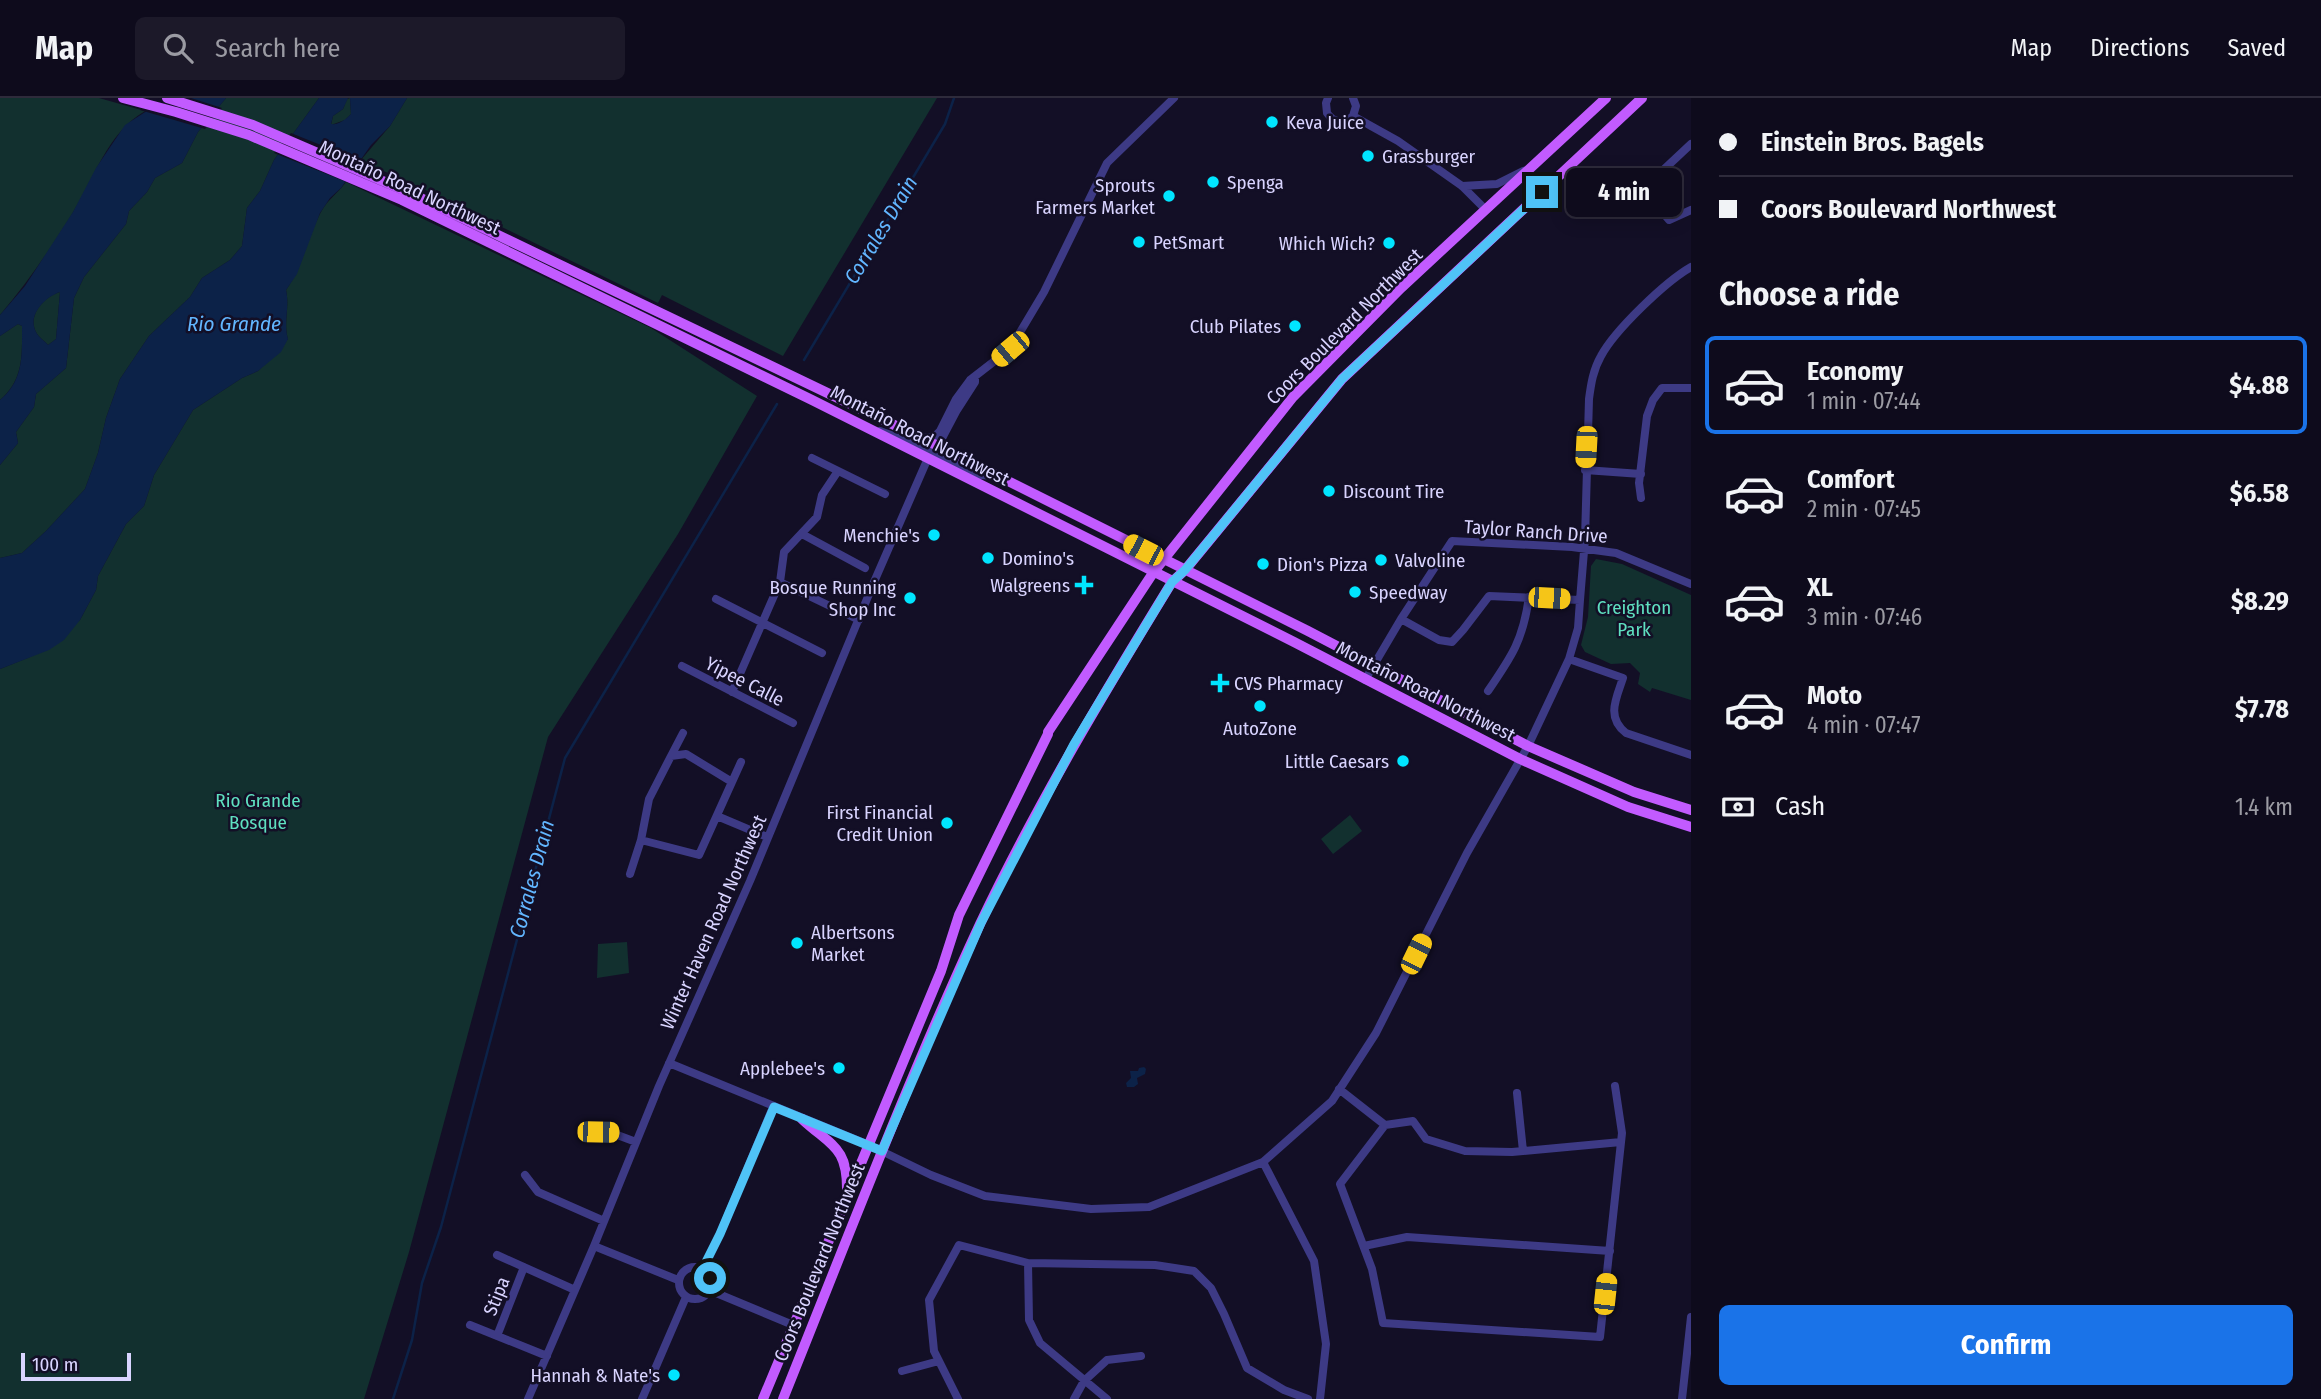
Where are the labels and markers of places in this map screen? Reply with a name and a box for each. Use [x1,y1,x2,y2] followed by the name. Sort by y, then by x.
[1286,111,1364,134] place label: Keva Juice
[1264,114,1280,130] marker: Keva Juice
[1382,145,1476,168] place label: Grassburger
[1360,148,1376,164] marker: Grassburger
[1227,171,1284,194] place label: Spenga
[1035,174,1156,219] place label: Sprouts Farmers Market
[1205,174,1221,190] marker: Spenga
[1161,188,1177,204] marker: Sprouts Farmers Market
[1153,231,1225,254] place label: PetSmart
[1279,232,1375,255] place label: Which Wich?
[1131,234,1147,250] marker: PetSmart
[1381,235,1397,251] marker: Which Wich?
[1190,315,1281,338] place label: Club Pilates
[1287,318,1303,334] marker: Club Pilates
[1343,480,1444,503] place label: Discount Tire
[1321,483,1337,499] marker: Discount Tire
[843,524,920,547] place label: Menchie's
[926,527,942,543] marker: Menchie's
[1002,547,1074,570] place label: Domino's
[1395,549,1465,572] place label: Valvoline
[980,550,996,566] marker: Domino's
[1373,552,1389,568] marker: Valvoline
[1277,553,1368,576] place label: Dion's Pizza
[1255,556,1271,572] marker: Dion's Pizza
[990,574,1070,597] place label: Walgreens
[769,576,896,621] place label: Bosque Running Shop Inc
[1076,577,1092,593] marker: Walgreens
[1369,581,1448,604] place label: Speedway
[1347,584,1363,600] marker: Speedway
[902,590,918,606] marker: Bosque Running Shop Inc
[1234,672,1343,695] place label: CVS Pharmacy
[1212,675,1228,691] marker: CVS Pharmacy
[1252,698,1268,714] marker: AutoZone
[1223,717,1297,740] place label: AutoZone
[1285,750,1389,773] place label: Little Caesars
[1395,753,1411,769] marker: Little Caesars
[826,801,933,846] place label: First Financial Credit Union
[939,815,955,831] marker: First Financial Credit Union
[811,921,895,966] place label: Albertsons Market
[789,935,805,951] marker: Albertsons Market
[740,1057,825,1080] place label: Applebee's
[831,1060,847,1076] marker: Applebee's
[531,1364,660,1387] place label: Hannah & Nate's
[666,1367,682,1383] marker: Hannah & Nate's

